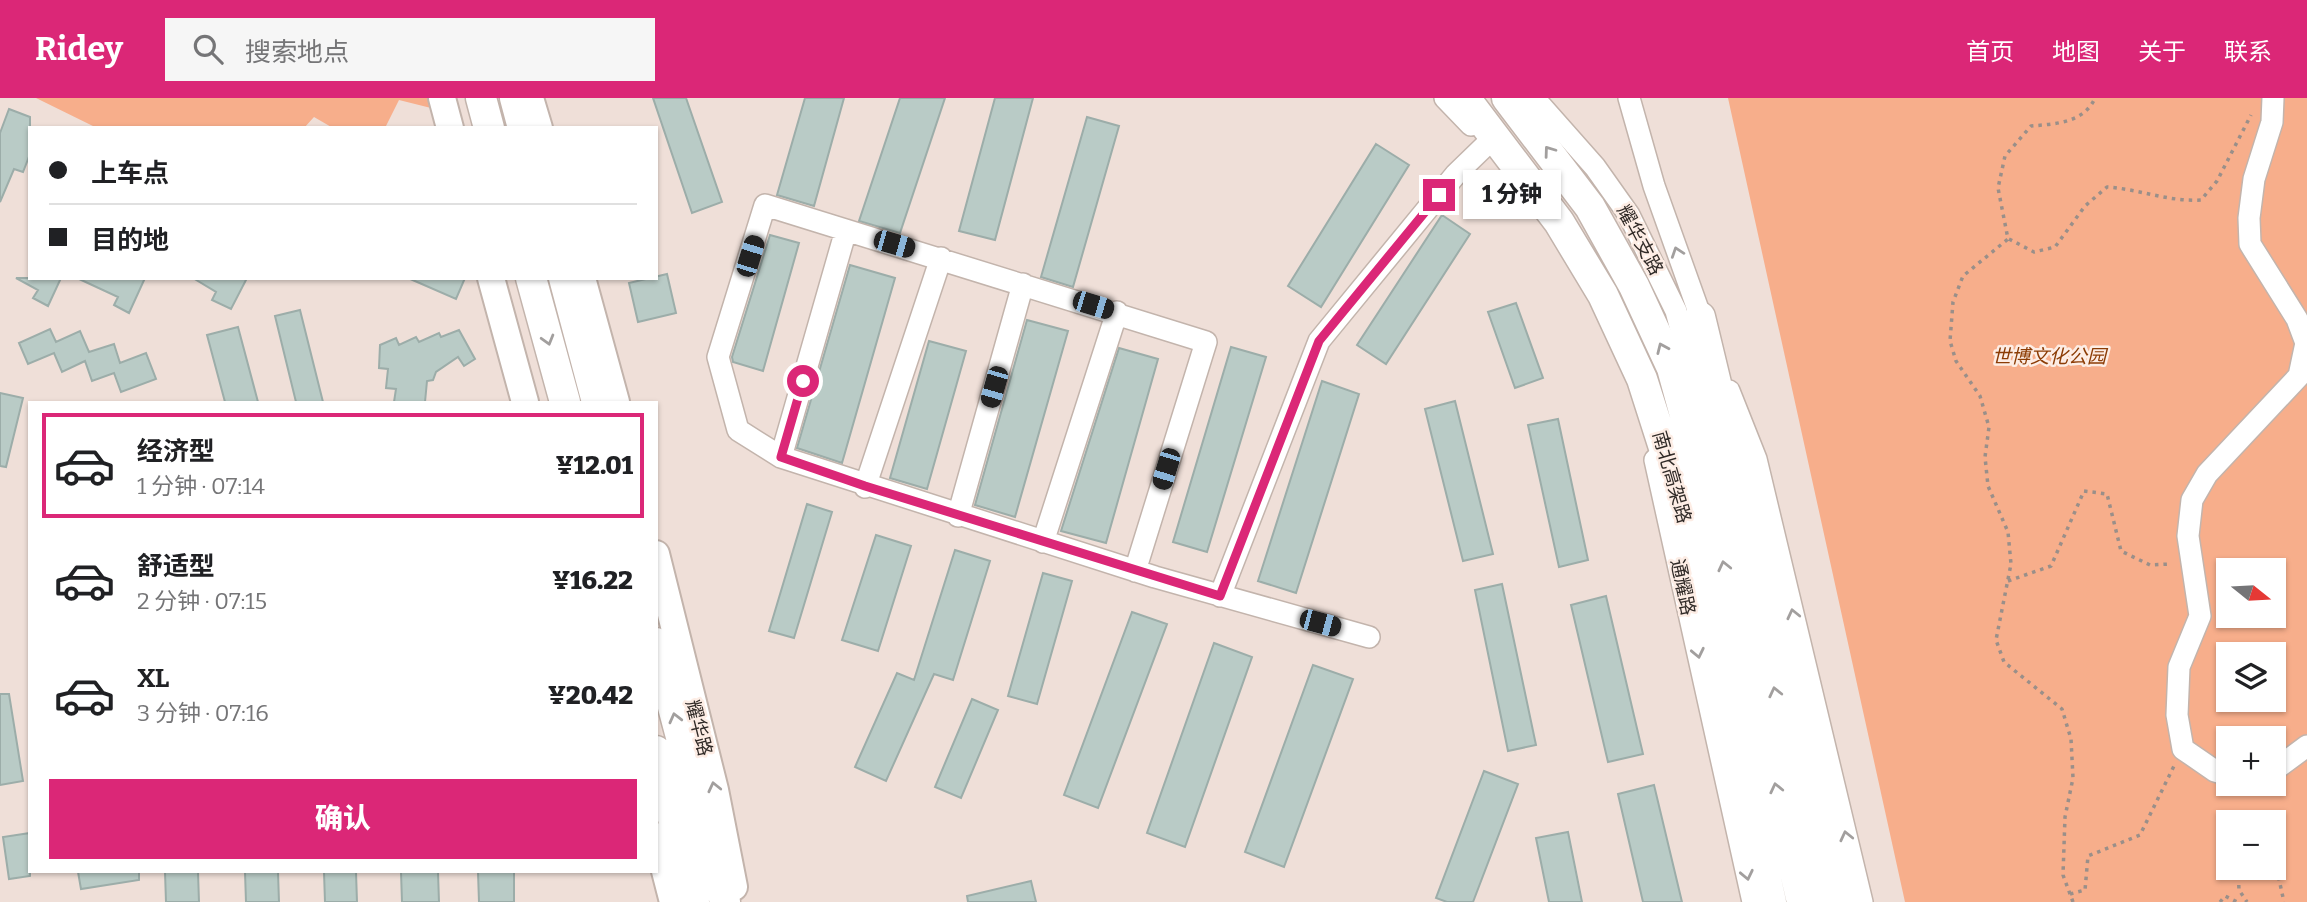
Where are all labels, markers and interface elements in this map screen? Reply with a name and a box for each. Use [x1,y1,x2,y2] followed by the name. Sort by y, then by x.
[165,18,655,81] search box
[35,29,123,69] text: Ridey
[189,30,227,68] icon: search
[245,37,349,68] text: 搜索地点
[1966,38,2014,66] text: 首页
[2052,38,2100,66] text: 地图
[2138,38,2186,66] text: 关于
[2224,38,2272,66] text: 联系
[1545,146,1557,159] one-way arrow
[91,158,169,189] text: 上车点
[1464,170,1562,220] callout: 1 分钟
[1423,179,1455,211] route end
[1482,180,1542,208] text: 1 分钟
[1612,201,1668,279] street label: 耀华支路
[91,225,169,256] text: 目的地
[871,228,918,260] car
[734,233,767,279] car
[1671,247,1685,259] one-way arrow
[1070,289,1117,321] car
[540,334,554,346] one-way arrow
[1656,342,1670,355] one-way arrow
[1992,345,2109,368] park label: 世博文化公园
[979,364,1010,410] car
[787,365,819,397] route start
[1648,428,1696,526] street label: 南北高架路
[53,434,116,497] icon: car
[137,436,215,467] text: 经济型
[1150,446,1183,492] car
[556,450,633,481] text: ¥12.01
[137,472,265,500] text: 1 分钟 · 07:14
[53,549,116,612] icon: car
[137,551,215,582] text: 舒适型
[1666,557,1700,617] street label: 通耀路
[2216,558,2286,628] north arrow
[2216,558,2286,880] map controls
[1718,560,1732,572] one-way arrow
[552,565,633,596] text: ¥16.22
[137,587,267,615] text: 2 分钟 · 07:15
[1297,607,1344,639] car
[1787,608,1801,620] one-way arrow
[2216,642,2286,712] button: layers
[1689,647,1704,659] one-way arrow
[137,663,169,694] text: XL
[53,664,116,727] icon: car
[548,680,633,711] text: ¥20.42
[1768,686,1783,698] one-way arrow
[681,698,717,758] street label: 耀华路
[137,699,269,727] text: 3 分钟 · 07:16
[669,712,683,724] one-way arrow
[2216,726,2286,796] button: +
[49,779,637,859] button: 确认
[707,781,722,793] one-way arrow
[1769,782,1784,794] one-way arrow
[2216,810,2286,880] button: −
[1840,830,1854,842] one-way arrow
[1739,869,1753,881] one-way arrow

